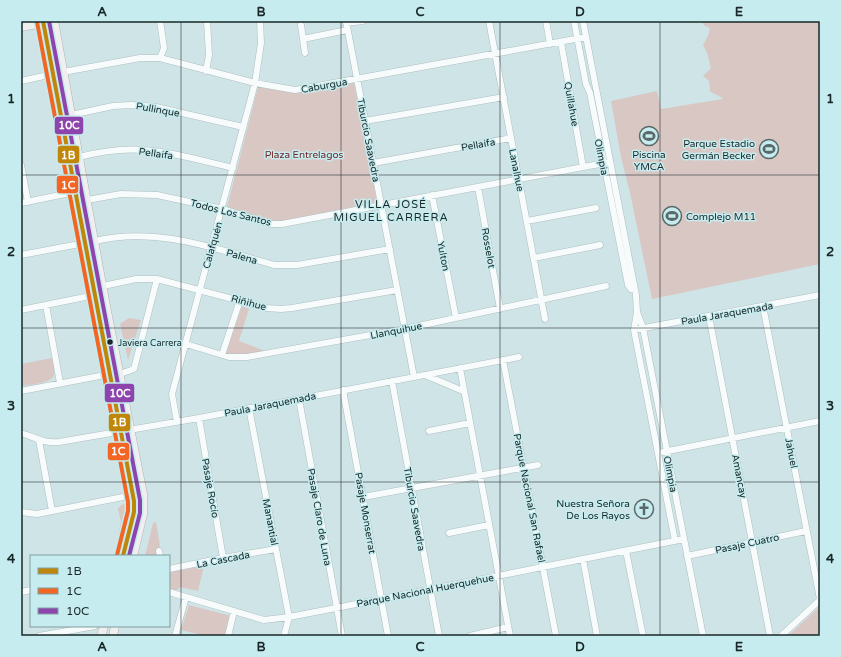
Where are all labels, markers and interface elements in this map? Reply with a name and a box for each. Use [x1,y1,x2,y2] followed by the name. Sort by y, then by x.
[97,4,107,20] text: A
[256,4,266,20] text: B
[415,4,425,20] text: C
[575,4,585,20] text: D
[735,4,743,20] text: E
[300,76,348,96] street label: Caburgua
[561,81,581,128] street label: Quillahue
[7,91,15,107] text: 1
[826,91,834,107] text: 1
[354,97,382,183] street label: Tiburcio Saavedra
[135,100,181,120] street label: Pullinque
[54,116,84,135] line badge: 10C
[58,119,80,132] text: 10C
[638,125,660,147] sports icon: Piscina YMCA
[460,136,496,154] street label: Pellaifa
[592,138,610,176] street label: Olimpia
[682,138,755,162] place label: Parque Estadio Germán Becker
[758,138,780,160] sports icon: Parque Estadio Germán Becker
[57,145,80,164] line badge: 1B
[138,146,174,162] street label: Pellaifa
[506,148,526,193] street label: Lanalhue
[61,149,76,162] text: 1B
[265,149,344,161] park label: Plaza Entrelagos
[632,149,666,173] place label: Piscina YMCA
[56,175,79,194] line badge: 1C
[61,179,76,192] text: 1C
[189,197,273,229] street label: Todos Los Santos
[333,197,449,224] district label: VILLA JOSÉ MIGUEL CARRERA
[661,205,683,227] sports icon: Complejo M11
[686,211,756,223] place label: Complejo M11
[201,220,225,270] street label: Calafquén
[479,227,497,269] street label: Rosselot
[434,240,452,272] street label: Yulton
[7,244,15,260] text: 2
[826,244,834,260] text: 2
[225,247,259,267] street label: Palena
[230,293,268,314] street label: Riñihue
[680,300,774,328] street label: Paula Jaraquemada
[369,320,424,342] street label: Llanquihue
[105,337,115,347] marker: Javiera Carrera
[118,338,182,349] place label: Javiera Carrera
[104,383,135,403] line badge: 10C
[109,387,131,400] text: 10C
[223,390,317,420] street label: Paula Jaraquemada
[7,398,15,414] text: 3
[826,398,834,414] text: 3
[108,413,131,432] line badge: 1B
[112,416,127,429] text: 1B
[511,433,547,564] street label: Parque Nacional San Rafael
[782,437,800,469] street label: Jahuel
[107,442,130,461] line badge: 1C
[111,445,126,458] text: 1C
[729,453,749,500] street label: Amancay
[661,455,679,493] street label: Olimpia
[199,457,221,519] street label: Pasaje Rocío
[401,466,427,552] street label: Tiburcio Saavedra
[305,467,334,567] street label: Pasaje Claro de Luna
[352,472,378,555] street label: Pasaje Monserrat
[260,498,280,547] street label: Manantial
[556,498,630,522] place label: Nuestra Señora De Los Rayos
[633,498,655,520] church icon: Nuestra Señora De Los Rayos
[714,531,780,557] street label: Pasaje Cuatro
[195,549,251,571] street label: La Cascada
[7,551,16,567] text: 4
[826,551,835,567] text: 4
[30,555,170,627] legend
[66,564,82,578] text: 1B
[356,572,495,610] street label: Parque Nacional Huerquehue
[66,584,82,598] text: 1C
[66,604,89,618] text: 10C
[97,639,107,655] text: A
[256,639,266,655] text: B
[415,639,425,655] text: C
[575,639,585,655] text: D
[735,639,743,655] text: E

